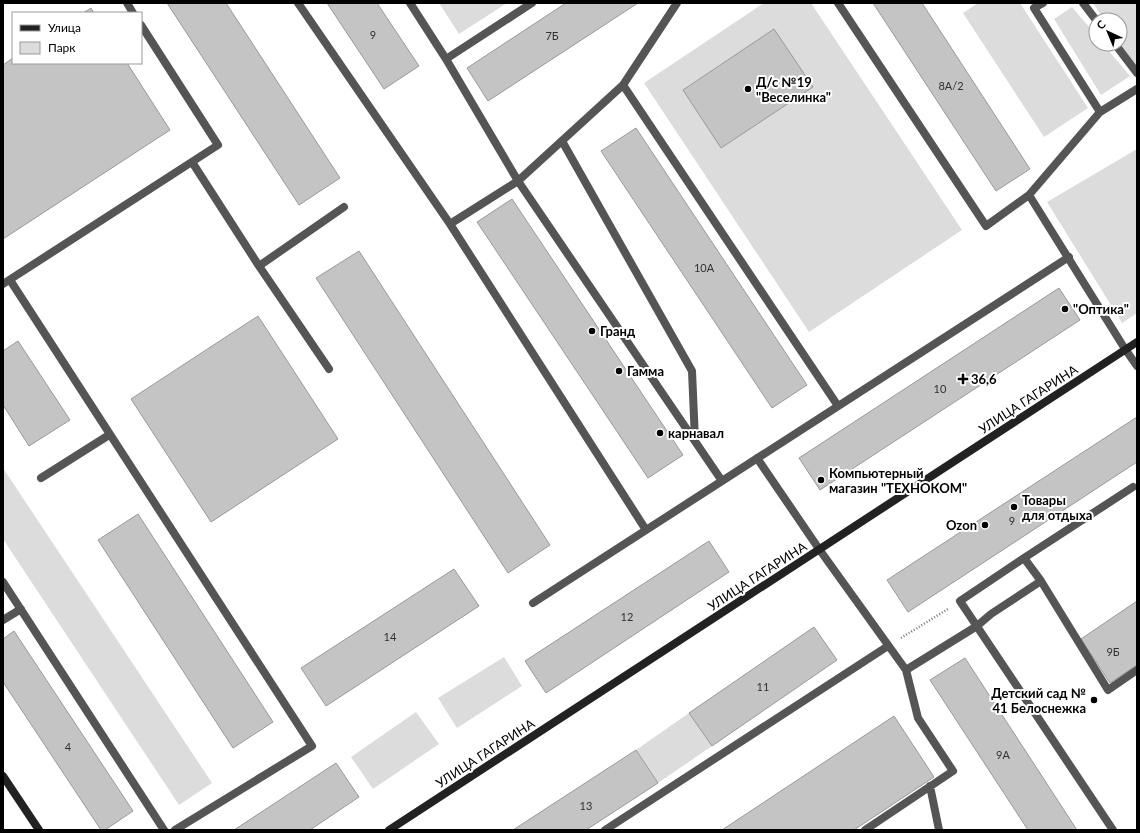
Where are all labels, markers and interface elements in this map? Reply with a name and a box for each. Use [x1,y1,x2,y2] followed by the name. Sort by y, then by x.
[12,12,142,64] legend
[1088,12,1128,52] north arrow
[1094,17,1108,32] text: С
[48,20,81,35] text: Улица
[370,28,376,41] house number: 9
[545,29,559,42] house number: 7Б
[48,40,76,55] text: Парк
[756,74,831,105] place label: Д/с №19 "Веселинка"
[938,79,964,92] house number: 8А/2
[743,84,753,94] marker: Д/с №19 "Веселинка"
[694,261,715,274] house number: 10А
[1073,301,1129,317] place label: "Оптика"
[1060,304,1070,314] marker: "Оптика"
[600,323,636,339] place label: Гранд
[587,326,597,336] marker: Гранд
[976,361,1081,437] street label: УЛИЦА ГАГАРИНА
[627,363,664,379] place label: Гамма
[614,366,624,376] marker: Гамма
[971,371,997,387] place label: 36,6
[958,374,968,384] marker: 36,6
[934,382,947,395] house number: 10
[668,425,724,441] place label: карнавал
[655,428,665,438] marker: карнавал
[829,465,967,496] place label: Компьютерный магазин "ТЕХНОКОМ"
[816,475,826,485] marker: Компьютерный магазин "ТЕХНОКОМ"
[1022,492,1092,523] place label: Товары для отдыха
[1009,502,1019,512] marker: Товары для отдыха
[1009,514,1015,527] house number: 9
[946,517,977,533] place label: Ozon
[980,520,990,530] marker: Ozon
[705,538,810,614] street label: УЛИЦА ГАГАРИНА
[621,610,633,623] house number: 12
[384,630,397,643] house number: 14
[1106,645,1120,658] house number: 9Б
[757,680,769,693] house number: 11
[991,685,1086,716] place label: Детский сад № 41 Белоснежка
[1089,695,1099,705] marker: Детский сад № 41 Белоснежка
[433,715,538,791] street label: УЛИЦА ГАГАРИНА
[65,740,72,753] house number: 4
[996,748,1010,761] house number: 9А
[580,799,592,812] house number: 13

